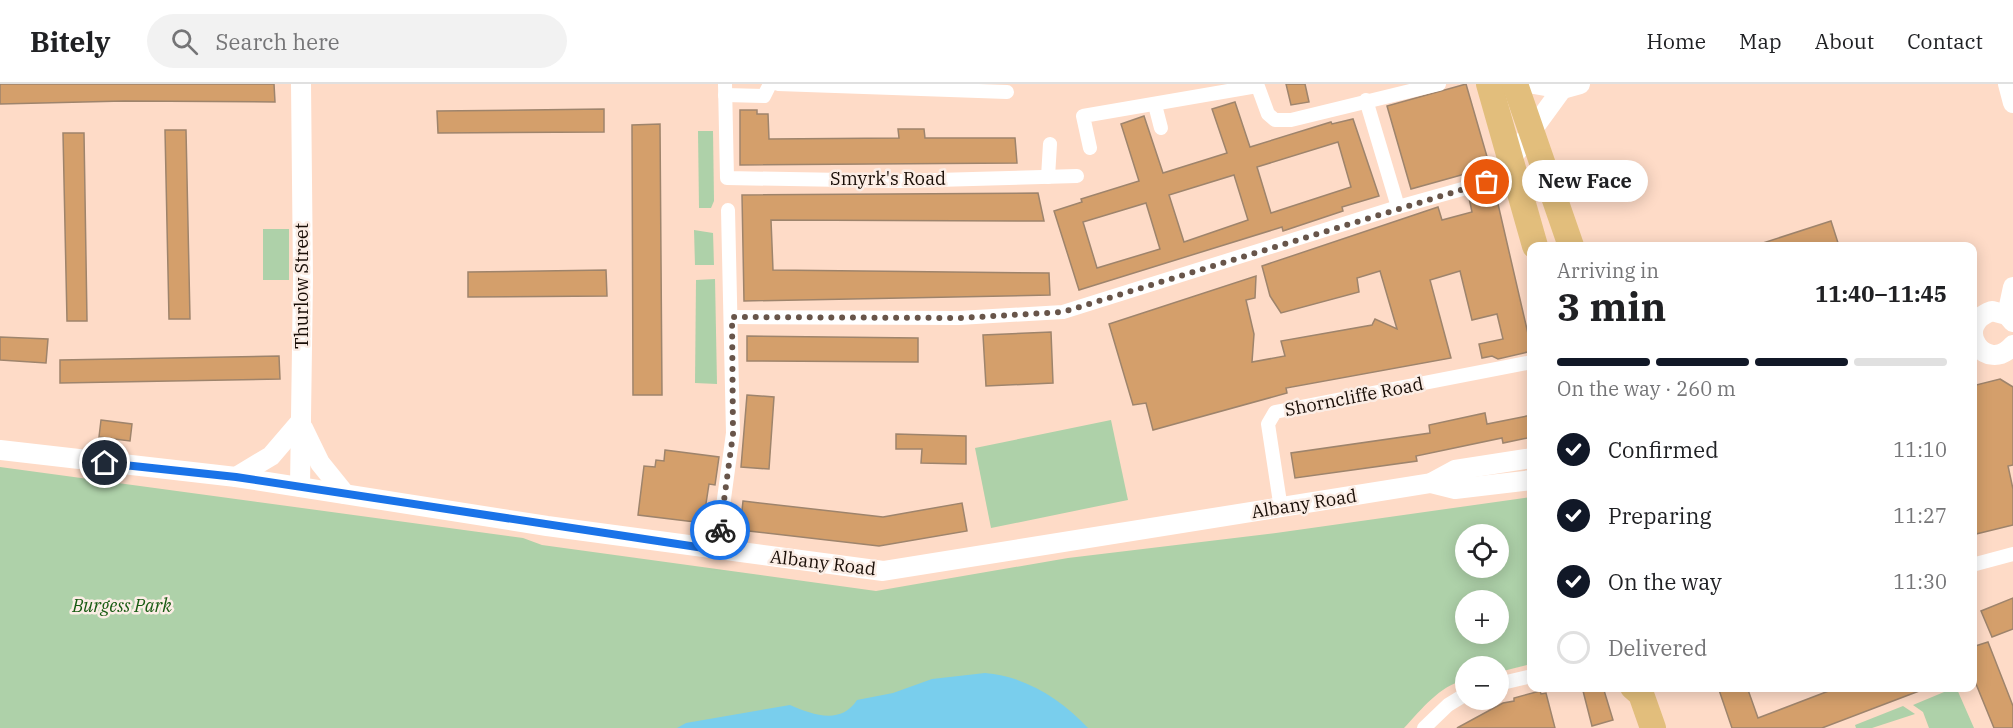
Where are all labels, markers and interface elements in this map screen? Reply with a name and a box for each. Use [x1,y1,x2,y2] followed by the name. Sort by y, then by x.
[147,14,567,68] search box
[30,23,111,60] text: Bitely
[168,25,201,58] icon: search
[216,27,339,56] text: Search here
[1646,27,1706,55] text: Home
[1739,27,1782,55] text: Map
[1815,27,1874,55] text: About
[1907,27,1983,55] text: Contact
[1461,156,1512,207] pin
[1523,161,1649,203] callout: New Face
[1470,165,1503,198] icon: bag
[830,167,946,190] street label: Smyrk's Road
[1538,167,1632,194] text: New Face
[290,223,313,349] street label: Thurlow Street
[1557,257,1659,284] text: Arriving in
[1815,279,1947,308] text: 11:40–11:45
[1557,281,1666,332] text: 3 min
[1283,372,1425,421] street label: Shorncliffe Road
[1557,375,1736,402] text: On the way · 260 m
[1557,433,1590,466] icon: check
[1608,435,1719,464] text: Confirmed
[1893,436,1947,463] text: 11:10
[79,437,130,488] pin
[88,446,121,479] icon: home
[1250,484,1358,523] street label: Albany Road
[1557,499,1590,532] icon: check
[690,500,750,560] courier
[1608,501,1712,530] text: Preparing
[1893,502,1947,529] text: 11:27
[704,514,737,547] icon: bike
[1455,524,1509,710] map controls
[1455,524,1509,578] button: locate
[769,545,877,580] street label: Albany Road
[1557,565,1590,598] icon: check
[1608,567,1722,596] text: On the way
[1893,568,1947,595] text: 11:30
[1455,590,1509,644] button: +
[71,594,172,617] park label: Burgess Park
[1608,633,1707,662] text: Delivered
[1455,656,1509,710] button: −

